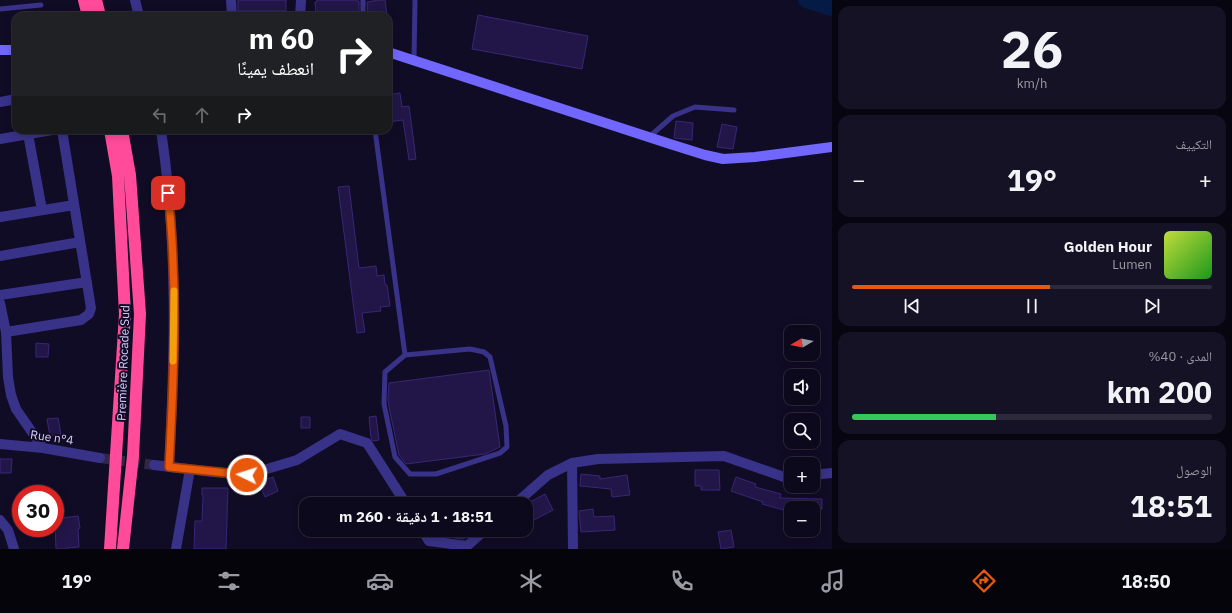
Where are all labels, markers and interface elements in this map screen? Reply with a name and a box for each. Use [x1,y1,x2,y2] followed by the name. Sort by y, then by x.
[1001,15,1063,82] text: 26
[249,20,314,57] text: 60 m
[328,28,380,80] icon: right
[237,57,314,80] text: انعطف يمينًا
[1017,75,1047,92] text: km/h
[149,104,171,126] icon: left
[191,104,213,126] icon: ahead
[233,104,255,126] icon: right
[1176,136,1212,153] text: التكييف
[1007,160,1057,199] text: 19°
[852,165,865,194] text: −
[1199,165,1212,194] text: +
[151,176,185,210] pin
[157,182,179,204] icon: arrive
[1064,237,1152,256] text: Golden Hour
[1112,256,1152,273] text: Lumen
[901,295,923,317] icon: previous
[1021,295,1043,317] icon: pause
[1141,295,1163,317] icon: next
[113,305,133,421] street label: Première Rocade Sud
[784,325,820,361] north arrow
[784,325,820,537] map controls
[1149,348,1212,365] text: المدى · 40%
[784,369,820,405] button: sound
[1107,372,1212,411] text: 200 km
[784,413,820,449] button: search
[29,427,75,447] street label: Rue n°4
[226,454,268,496] position arrow
[784,457,820,493] button: +
[1176,462,1212,479] text: الوصول
[12,485,64,537] speed limit sign: 30
[1130,486,1212,525] text: 18:51
[784,501,820,537] button: −
[339,507,493,526] text: 18:51 · 1 دقيقة · 260 m
[215,567,243,595] icon: filters
[366,567,394,595] icon: car
[517,567,545,595] icon: climate
[668,567,696,595] icon: phone
[819,567,847,595] icon: music
[970,567,998,595] icon: directions
[62,570,92,593] text: 19°
[1121,570,1170,593] text: 18:50

